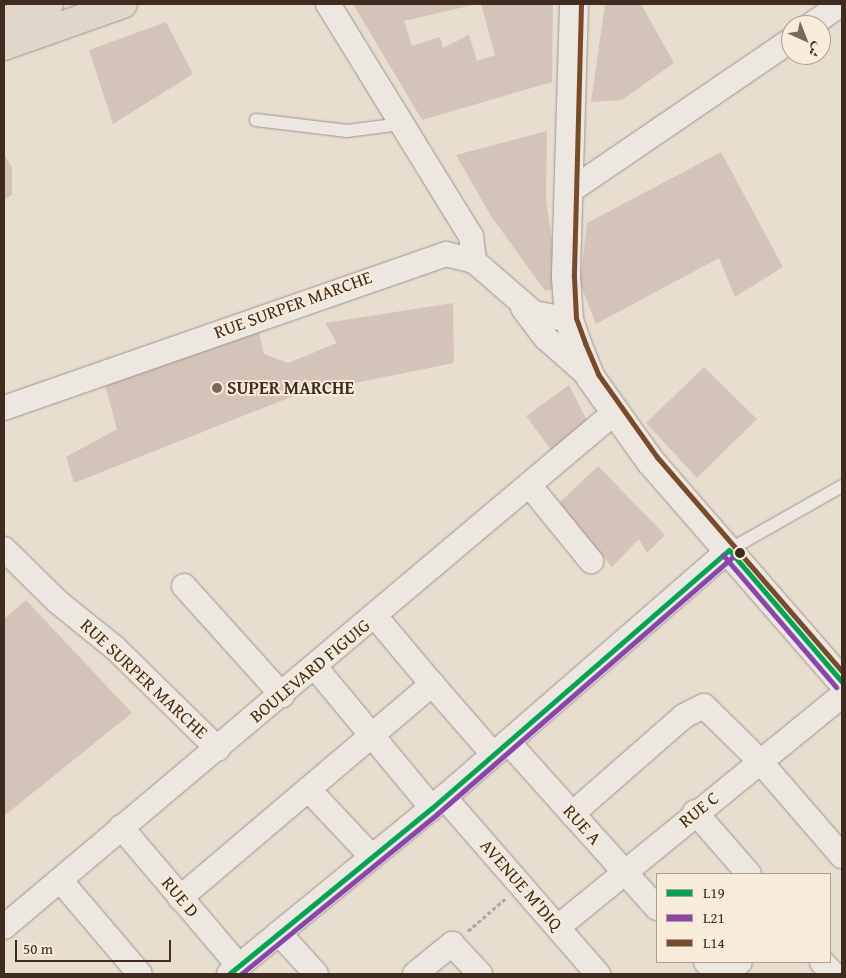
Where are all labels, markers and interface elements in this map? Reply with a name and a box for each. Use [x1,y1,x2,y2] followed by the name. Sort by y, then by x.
[781,15,831,65] north arrow
[804,38,828,62] text: ش
[211,266,375,344] street label: RUE SURPER MARCHE
[227,377,354,399] place label: SUPER MARCHE
[211,382,223,394] marker: SUPER MARCHE
[735,548,745,558] unlabelled marker
[76,614,212,744] street label: RUE SURPER MARCHE
[246,615,374,727] street label: BOULEVARD FIGUIG
[675,787,723,833] street label: RUE C
[559,801,605,849] street label: RUE A
[475,835,567,935] street label: AVENUE M'DIQ
[157,872,203,922] street label: RUE D
[656,873,831,963] legend
[703,882,725,903] text: L19
[703,907,725,928] text: L21
[18,930,174,962] scale bar
[703,932,725,953] text: L14
[23,938,53,959] text: 50 m

